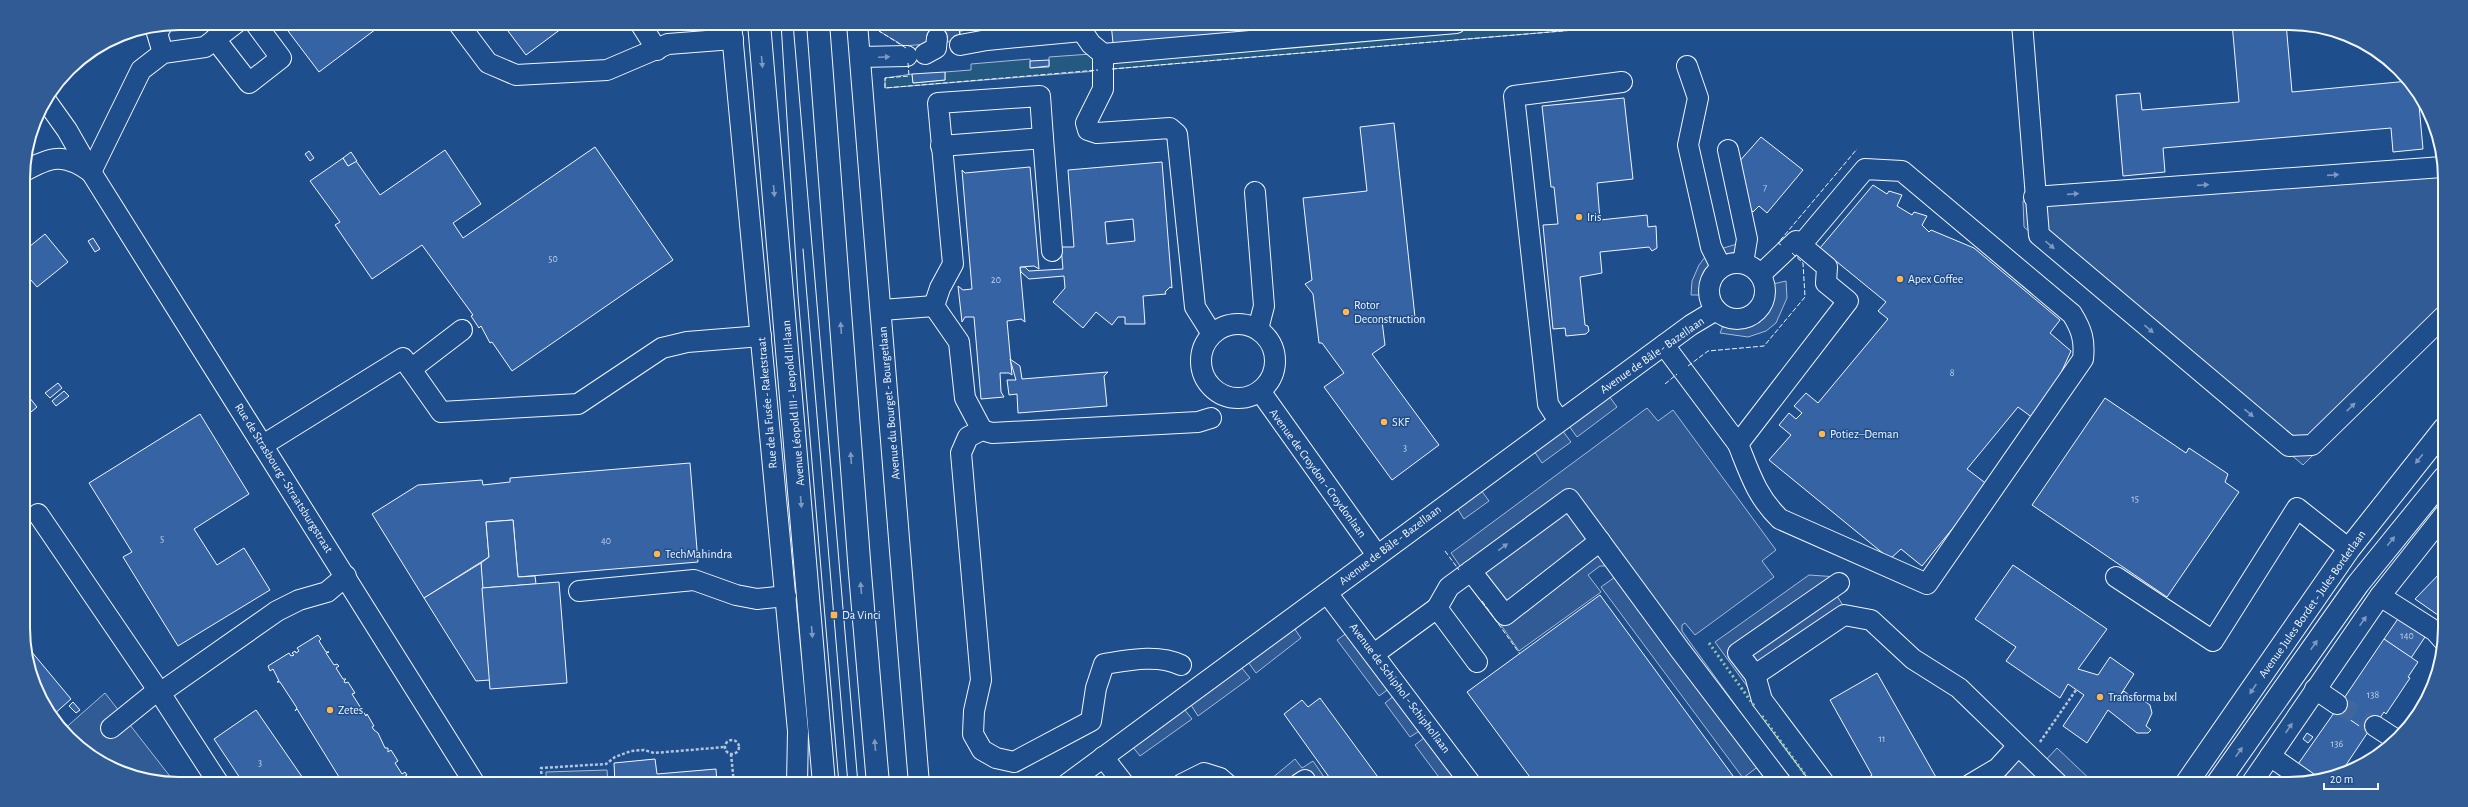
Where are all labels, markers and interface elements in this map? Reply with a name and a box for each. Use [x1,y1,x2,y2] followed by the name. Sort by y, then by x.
[878,53,890,60] one-way arrow
[759,56,766,68] one-way arrow
[2327,172,2339,179] one-way arrow
[2197,181,2209,188] one-way arrow
[1763,183,1767,193] house number: 7
[771,185,777,197] one-way arrow
[2067,191,2079,198] one-way arrow
[1587,211,1601,223] place label: Iris
[1574,212,1584,222] marker: Iris
[2045,240,2056,249] one-way arrow
[548,254,558,264] house number: 50
[1908,273,1963,285] place label: Apex Coffee
[1895,274,1905,284] marker: Apex Coffee
[991,275,1001,285] house number: 20
[1354,299,1425,325] place label: Rotor Deconstruction
[1341,307,1351,317] marker: Rotor Deconstruction
[1598,314,1706,396] street label: Avenue de Bâle - Bazellaan
[780,320,806,486] street label: Avenue Léopold III - Leopold III-laan
[837,322,844,334] one-way arrow
[2144,324,2155,333] one-way arrow
[876,326,902,480] street label: Avenue du Bourget - Bourgetlaan
[755,337,779,469] street label: Rue de la Fusée - Raketstraat
[1950,368,1955,378] house number: 8
[233,401,335,555] street label: Rue de Strasbourg - Straatsburgstraat
[2346,402,2356,412] one-way arrow
[1267,406,1369,540] street label: Avenue de Croydon - Croydonlaan
[2243,408,2254,417] one-way arrow
[1392,416,1410,428] place label: SKF
[1379,417,1389,427] marker: SKF
[1830,428,1899,440] place label: Potiez–Deman
[1817,429,1827,439] marker: Potiez–Deman
[1403,443,1407,453] house number: 3
[847,452,854,464] one-way arrow
[2415,454,2424,465] one-way arrow
[2131,494,2139,504] house number: 15
[798,496,804,508] one-way arrow
[1337,503,1443,587] street label: Avenue de Bâle - Bazellaan
[2256,528,2368,680] street label: Avenue Jules Bordet - Jules Bordetlaan
[160,534,164,544] house number: 5
[2387,535,2396,546] one-way arrow
[601,536,611,546] house number: 40
[1497,543,1508,552] one-way arrow
[665,548,733,560] place label: TechMahindra
[652,549,662,559] marker: TechMahindra
[857,582,864,594] one-way arrow
[842,609,881,621] place label: Da Vinci
[829,610,839,620] marker: Da Vinci
[2359,616,2367,626] one-way arrow
[1347,621,1453,755] street label: Avenue de Schiphol - Schiphollaan
[808,626,815,638] one-way arrow
[2400,631,2414,641] house number: 140
[2310,640,2318,651] one-way arrow
[2249,684,2257,695] one-way arrow
[2367,690,2379,700] house number: 138
[2108,691,2177,703] place label: Transforma bxl
[2095,692,2105,702] marker: Transforma bxl
[338,704,363,716] place label: Zetes
[325,705,335,715] marker: Zetes
[2285,723,2293,733] one-way arrow
[1879,734,1885,744] house number: 11
[871,739,878,751] one-way arrow
[2331,739,2343,749] house number: 136
[2235,747,2243,757] one-way arrow
[258,758,262,768] house number: 3
[2324,765,2378,791] scale bar
[2330,773,2353,785] text: 20 m

